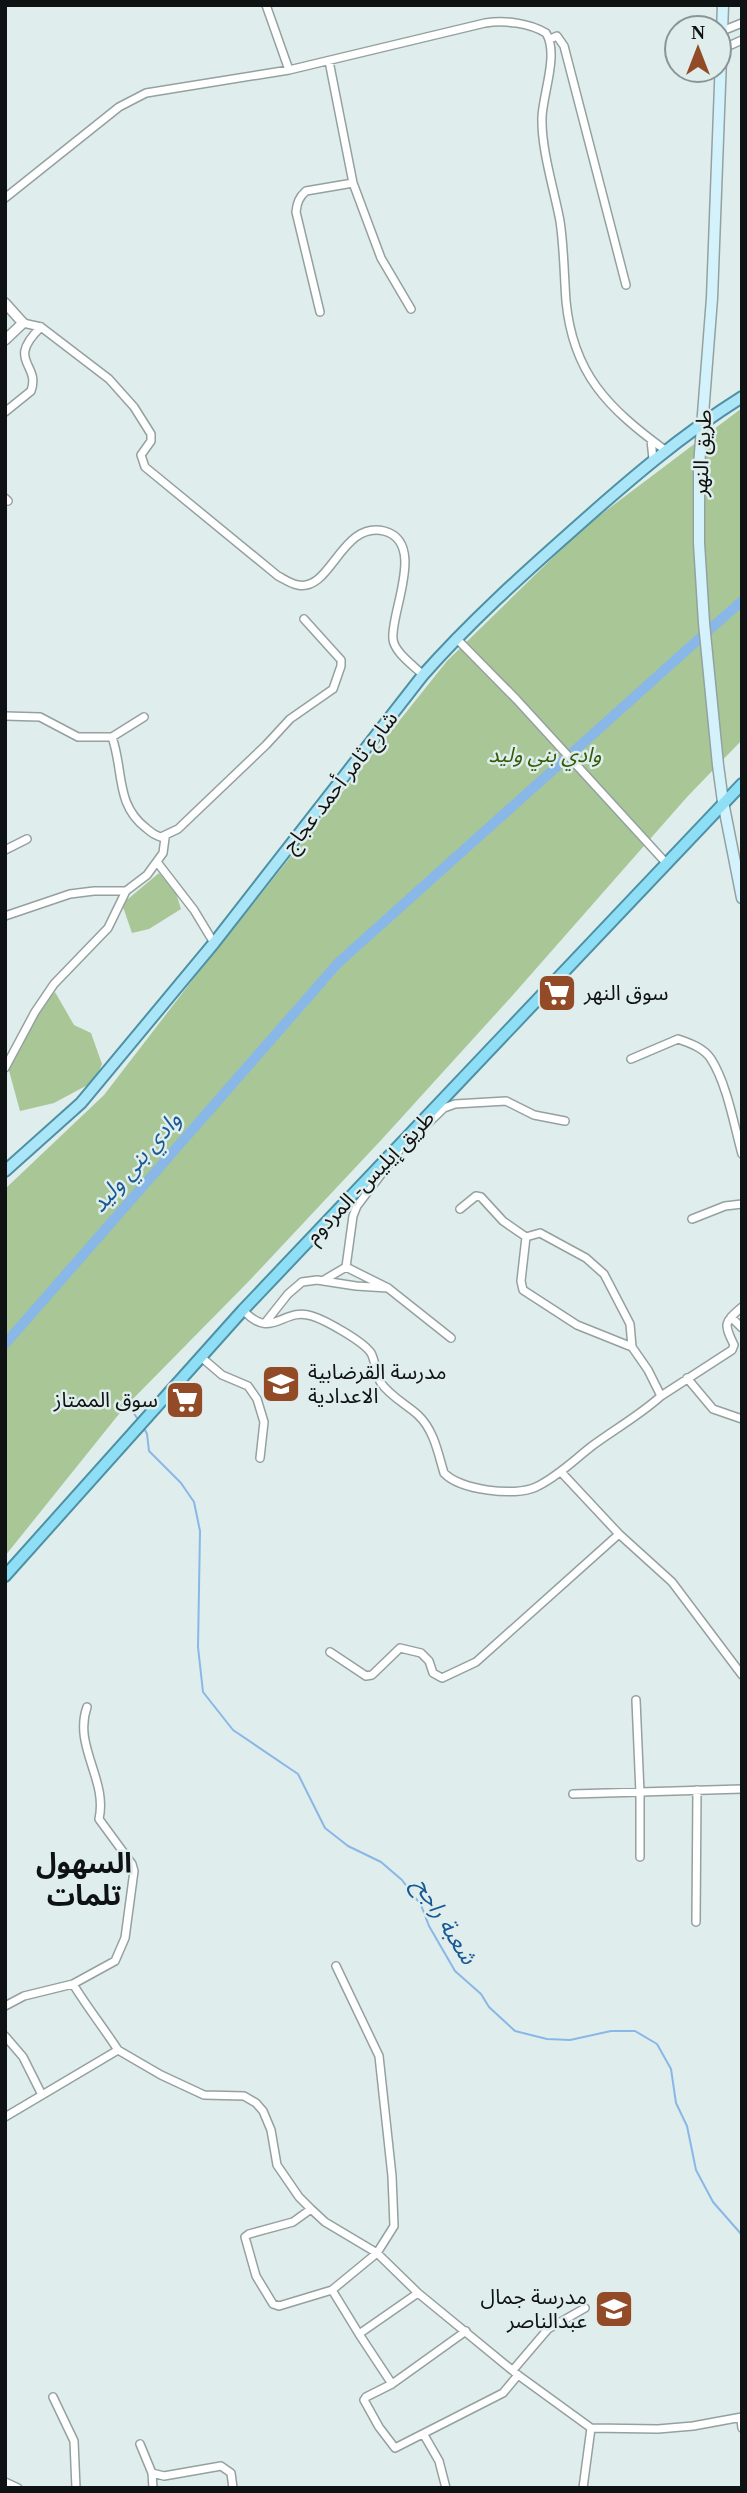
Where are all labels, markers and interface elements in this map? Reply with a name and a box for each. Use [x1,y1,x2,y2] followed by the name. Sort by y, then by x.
[663,14,733,84] north arrow
[691,22,705,43] text: N
[688,409,717,498] street label: طريق النهر
[277,706,405,859] street label: شارع ثامر أحمد عجاج
[488,743,602,771] park label: وادي بني وليد
[536,972,578,1014] supermarket icon: سوق النهر
[583,981,669,1005] place label: سوق النهر
[301,1106,442,1251] street label: طريق إيليس- المردوم
[86,1107,190,1220] water label: وادي بني وليد
[308,1360,447,1408] place label: مدرسة القرضابية الاعدادية
[260,1363,302,1405] school or university icon: مدرسة القرضابية الاعدادية
[164,1379,206,1421] supermarket icon: سوق الممتاز
[53,1388,158,1412] place label: سوق الممتاز
[36,1848,132,1911] district label: السهول تلمات
[404,1873,482,1972] water label: شعبة راجح
[481,2285,587,2333] place label: مدرسة جمال عبدالناصر
[593,2288,635,2330] school or university icon: مدرسة جمال عبدالناصر

